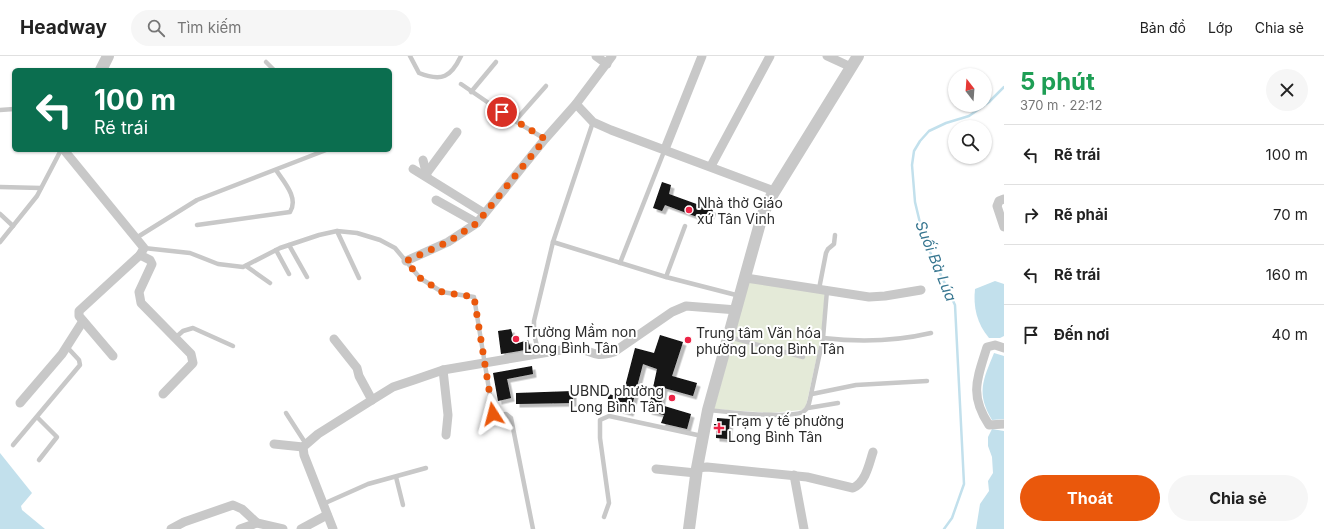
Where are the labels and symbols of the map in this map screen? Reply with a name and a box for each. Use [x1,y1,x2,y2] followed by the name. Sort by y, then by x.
[948,68,992,112] north arrow
[485,95,519,129] pin
[697,194,783,227] place label: Nhà thờ Giáo xứ Tân Vinh
[684,205,694,215] marker: Nhà thờ Giáo xứ Tân Vinh
[911,218,961,304] water label: Suối Bà Lúa
[524,323,637,356] place label: Trường Mầm non Long Bình Tân
[696,324,844,357] place label: Trung tâm Văn hóa phường Long Bình Tân
[511,334,521,344] marker: Trường Mầm non Long Bình Tân
[683,335,693,345] marker: Trung tâm Văn hóa phường Long Bình Tân
[570,382,664,415] place label: UBND phường Long Bình Tân
[472,393,514,435] position arrow
[667,393,677,403] marker: UBND phường Long Bình Tân
[728,412,844,445] place label: Trạm y tế phường Long Bình Tân
[713,422,725,434] marker: Trạm y tế phường Long Bình Tân

